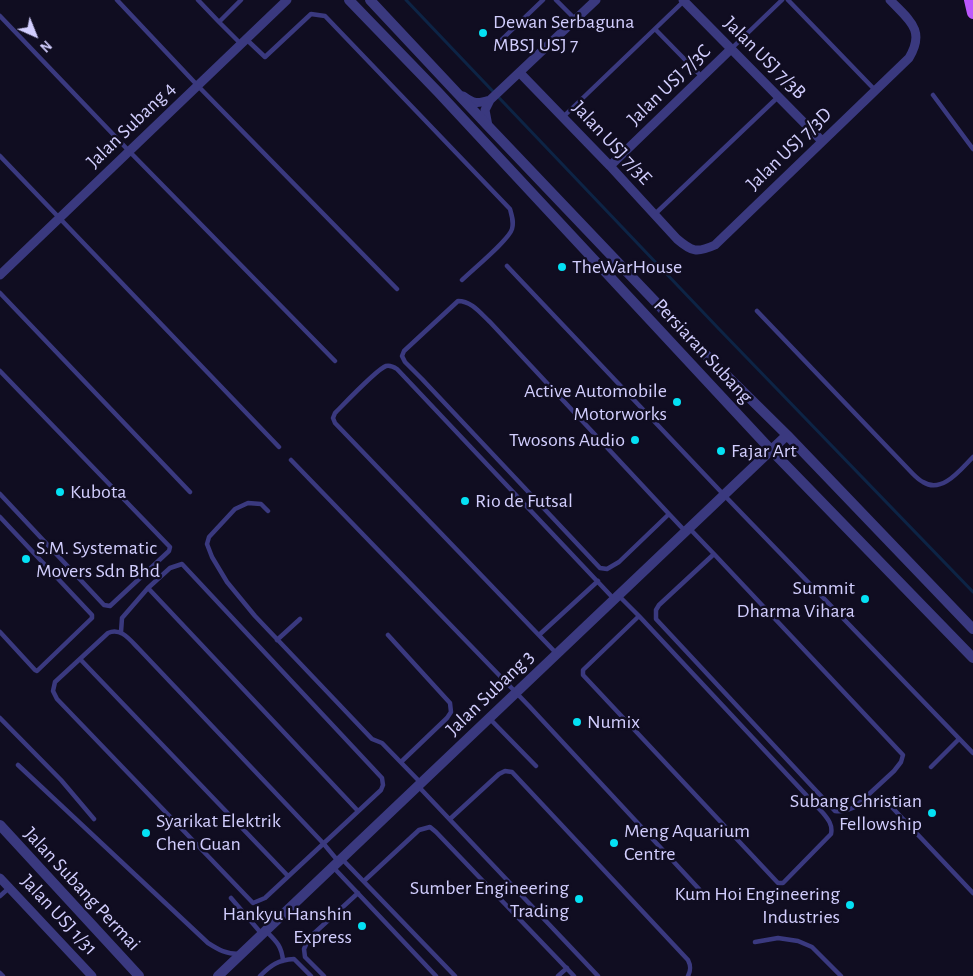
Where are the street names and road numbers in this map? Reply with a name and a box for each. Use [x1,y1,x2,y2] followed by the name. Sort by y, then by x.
[719,12,811,104] street label: Jalan USJ 7/3B
[622,39,716,131] street label: Jalan USJ 7/3C
[81,77,181,173] street label: Jalan Subang 4
[567,96,657,190] street label: Jalan USJ 7/3E
[741,102,837,196] street label: Jalan USJ 7/3D
[648,294,758,408] street label: Persiaran Subang
[441,645,539,741] street label: Jalan Subang 3
[19,822,145,956] street label: Jalan Subang Permai
[15,870,103,960] street label: Jalan USJ 1/31

